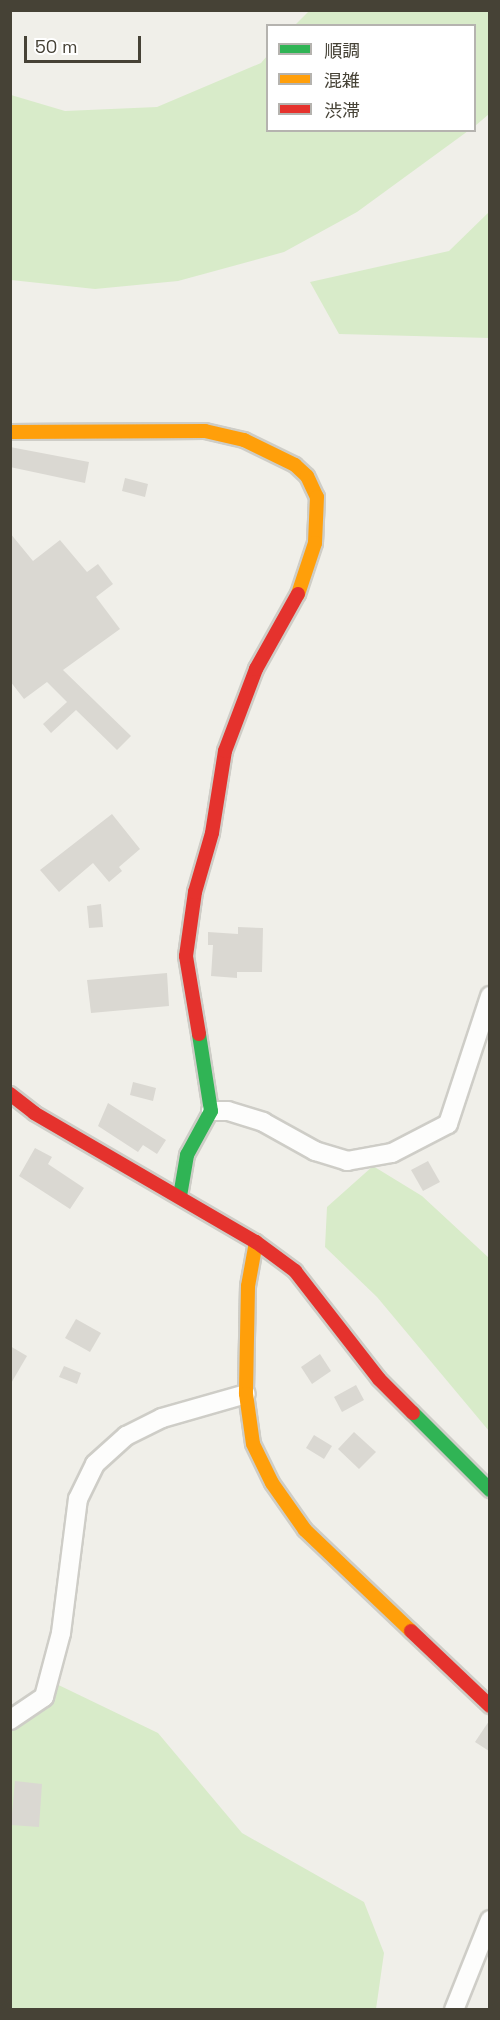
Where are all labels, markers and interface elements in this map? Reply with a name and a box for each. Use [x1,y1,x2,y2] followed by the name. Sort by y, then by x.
[27,24,144,62] scale bar
[266,24,476,132] legend
[35,35,77,58] text: 50 m
[324,39,360,62] text: 順調
[324,69,360,92] text: 混雑
[324,99,360,122] text: 渋滞

